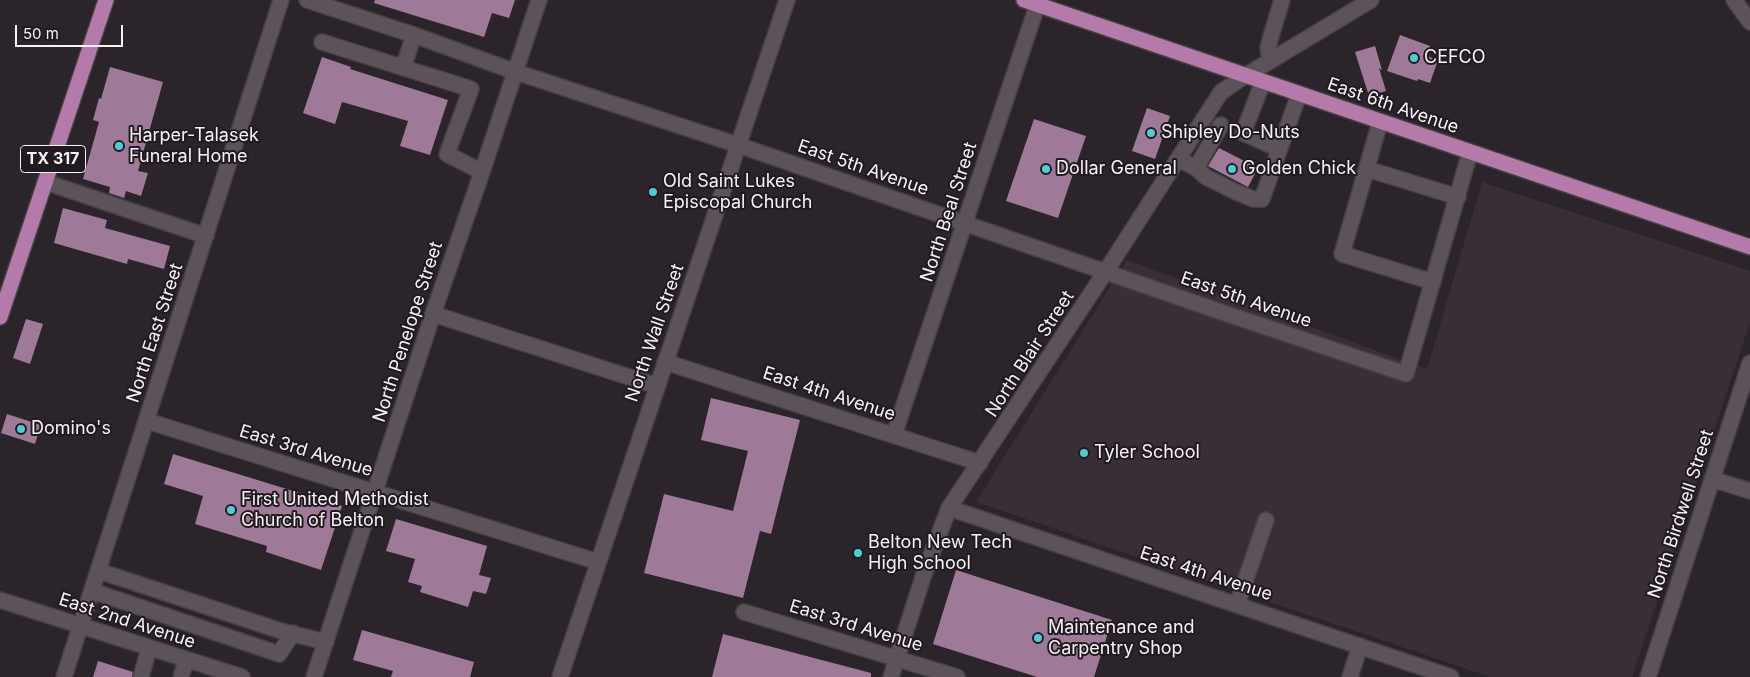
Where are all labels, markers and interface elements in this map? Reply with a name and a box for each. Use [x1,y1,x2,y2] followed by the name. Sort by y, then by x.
[18,15,125,47] scale bar
[23,24,59,43] text: 50 m
[1424,47,1486,69] place label: CEFCO
[1408,52,1420,64] marker: CEFCO
[1325,73,1461,139] street label: East 6th Avenue
[1161,122,1300,144] place label: Shipley Do-Nuts
[129,125,259,168] place label: Harper-Talasek Funeral Home
[1145,127,1157,139] marker: Shipley Do-Nuts
[795,135,931,201] street label: East 5th Avenue
[916,139,982,285] street label: North Beal Street
[113,140,125,152] marker: Harper-Talasek Funeral Home
[20,146,86,172] road number: TX 317
[1056,158,1177,180] place label: Dollar General
[1242,158,1356,180] place label: Golden Chick
[1040,163,1052,175] marker: Dollar General
[1226,163,1238,175] marker: Golden Chick
[663,171,812,213] place label: Old Saint Lukes Episcopal Church
[647,186,659,198] marker: Old Saint Lukes Episcopal Church
[369,239,447,425] street label: North Penelope Street
[122,261,188,405] street label: North East Street
[621,261,689,405] street label: North Wall Street
[1178,267,1314,333] street label: East 5th Avenue
[981,287,1079,421] street label: North Blair Street
[760,362,898,426] street label: East 4th Avenue
[31,418,111,440] place label: Domino's
[237,420,375,482] street label: East 3rd Avenue
[15,423,27,435] marker: Domino's
[1644,427,1718,601] street label: North Birdwell Street
[1094,442,1200,464] place label: Tyler School
[1078,447,1090,459] marker: Tyler School
[241,489,429,532] place label: First United Methodist Church of Belton
[225,504,237,516] marker: First United Methodist Church of Belton
[868,532,1012,574] place label: Belton New Tech High School
[1137,542,1275,606] street label: East 4th Avenue
[852,547,864,559] marker: Belton New Tech High School
[56,589,198,653] street label: East 2nd Avenue
[787,595,925,657] street label: East 3rd Avenue
[1048,617,1195,660] place label: Maintenance and Carpentry Shop
[1032,632,1044,644] marker: Maintenance and Carpentry Shop

